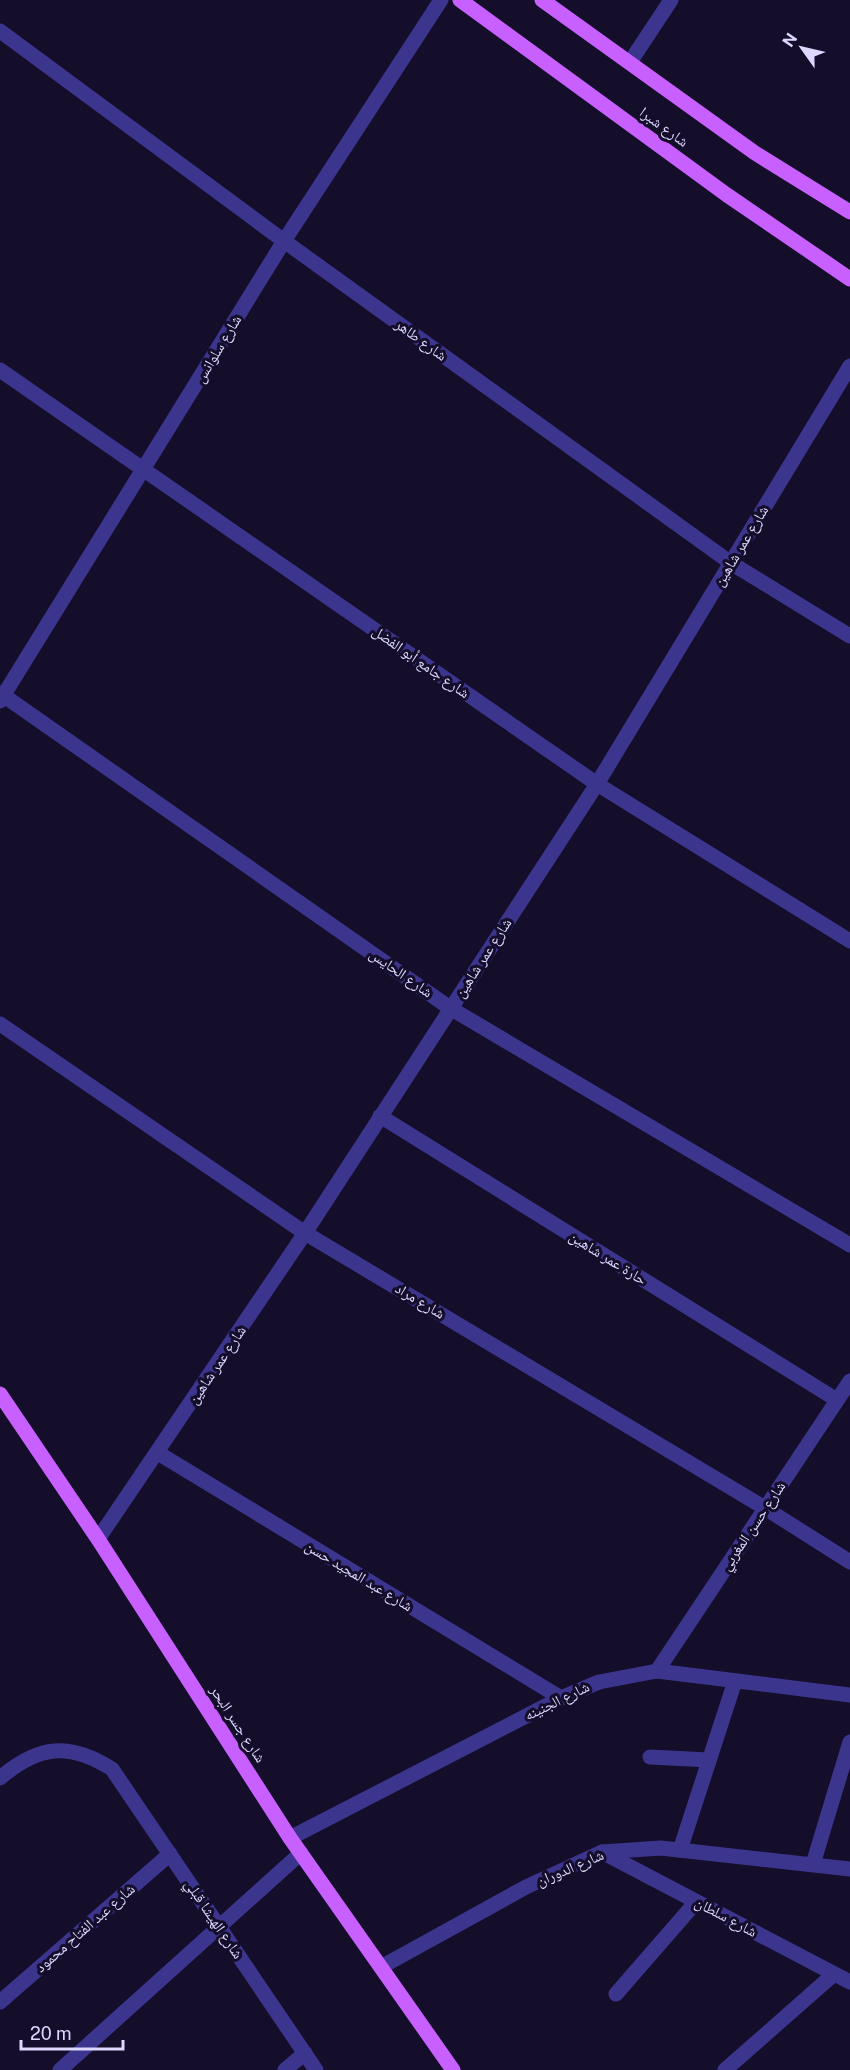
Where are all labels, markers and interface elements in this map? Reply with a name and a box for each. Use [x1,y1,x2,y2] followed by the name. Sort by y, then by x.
[772,18,832,78] north arrow
[779,29,801,50] text: N
[635,103,692,152] street label: شارع شبرا
[191,312,246,387] street label: شارع سلوانس
[390,315,450,366] street label: شارع طاهر
[710,502,773,590] street label: شارع عمر شاهين
[368,622,473,703] street label: شارع جامع أبو الفضل
[451,915,516,1002] street label: شارع عمر شاهين
[365,945,436,1002] street label: شارع الحايس
[565,1227,650,1290] street label: حارة عمر شاهين
[391,1279,448,1324] street label: شارع مراد
[184,1322,251,1408] street label: شارع عمر شاهين
[717,1478,792,1576] street label: شارع حسن المغربي
[301,1537,416,1616] street label: شارع عبد المجيد حسن
[522,1678,593,1725] street label: شارع الجنينه
[205,1681,270,1767] street label: شارع جسر البحر
[534,1846,607,1891] street label: شارع الدوران
[178,1876,247,1964] street label: شارع الهيشا قبلي
[32,1880,139,1977] street label: شارع عبد الفتاح محمود
[691,1893,760,1942] street label: شارع سلطان
[21,2013,123,2051] scale bar
[30,2023,72,2044] text: 20 m

